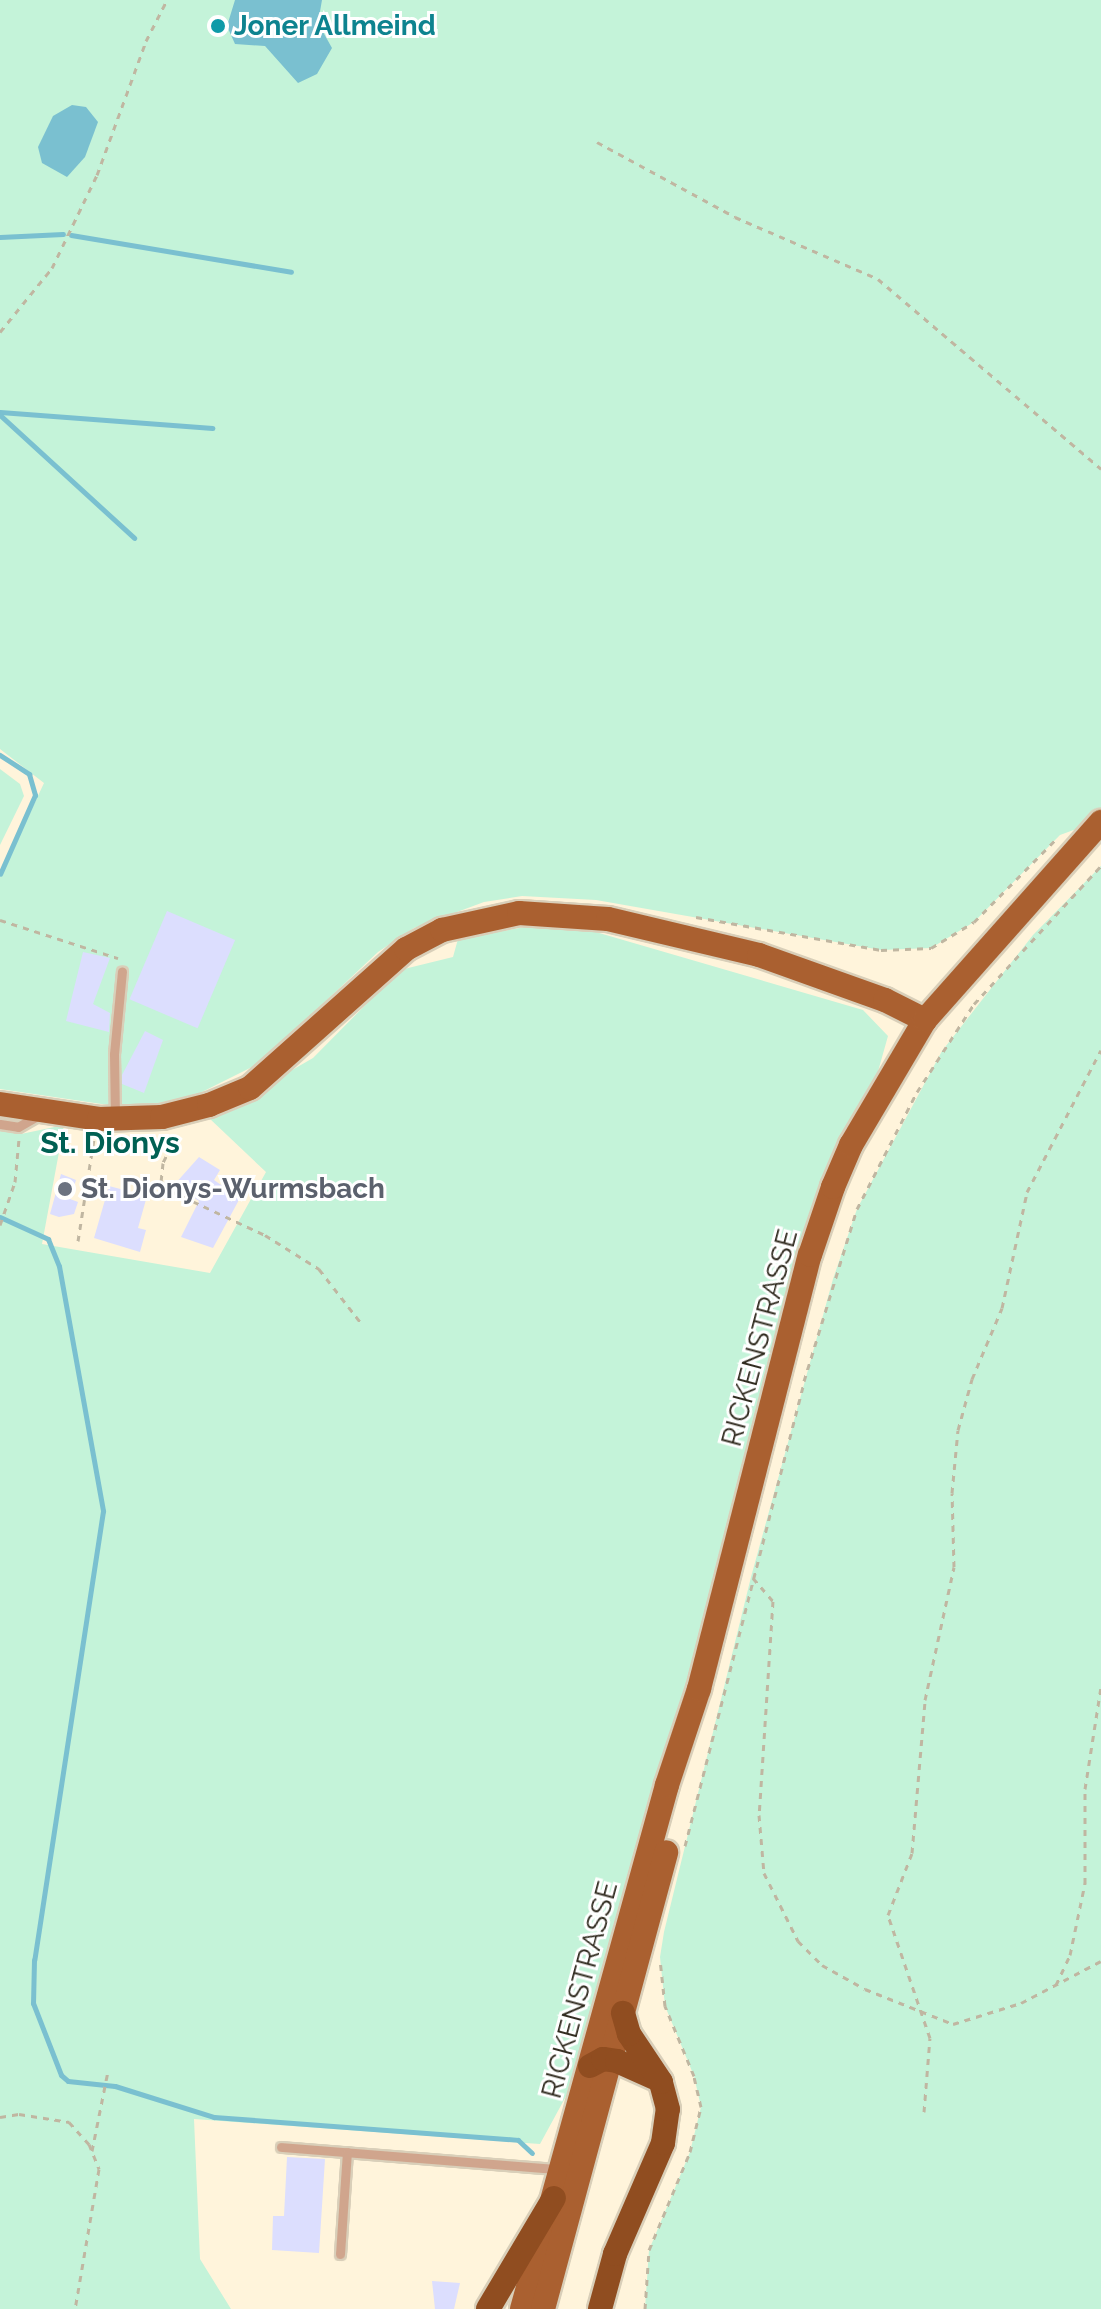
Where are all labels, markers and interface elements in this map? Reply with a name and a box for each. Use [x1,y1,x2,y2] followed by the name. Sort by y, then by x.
[234,9,437,43] place label: Joner Allmeind
[209,17,227,35] marker: Joner Allmeind
[40,1125,180,1161] district label: St. Dionys
[81,1172,385,1206] place label: St. Dionys-Wurmsbach
[56,1180,74,1198] marker: St. Dionys-Wurmsbach
[715,1226,805,1450] street label: RICKENSTRASSE
[535,1878,625,2102] street label: RICKENSTRASSE

